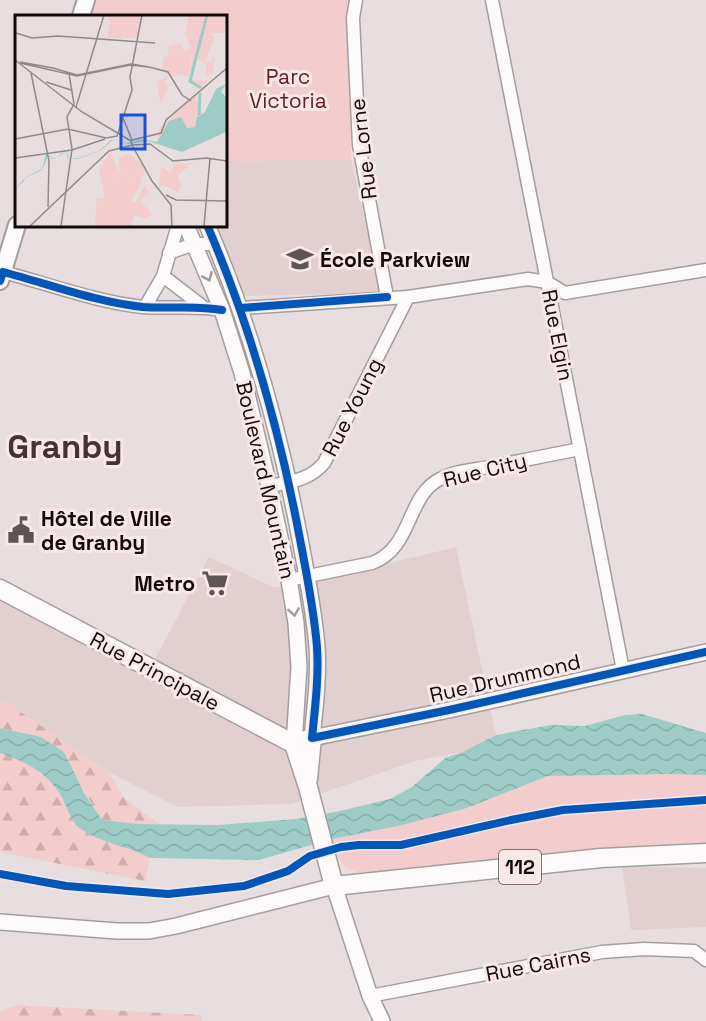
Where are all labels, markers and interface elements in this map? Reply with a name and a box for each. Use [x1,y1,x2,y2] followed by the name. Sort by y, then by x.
[15,15,226,226] inset map
[249,63,327,114] park label: Parc Victoria
[343,97,383,201] street label: Rue Lorne
[285,244,315,274] school or university icon: École Parkview
[320,246,470,273] place label: École Parkview
[201,271,213,282] one-way arrow
[536,287,580,383] street label: Rue Elgin
[316,353,388,461] street label: Rue Young
[230,378,302,582] street label: Boulevard Mountain
[7,426,123,468] district label: Granby
[440,447,530,493] street label: Rue City
[41,505,172,556] place label: Hôtel de Ville de Granby
[6,515,36,545] public building icon: Hôtel de Ville de Granby
[200,568,230,598] supermarket icon: Metro
[134,570,195,597] place label: Metro
[287,606,300,616] one-way arrow
[85,625,225,717] street label: Rue Principale
[427,648,583,708] street label: Rue Drummond
[499,850,541,884] road number: 112
[483,941,593,987] street label: Rue Cairns

